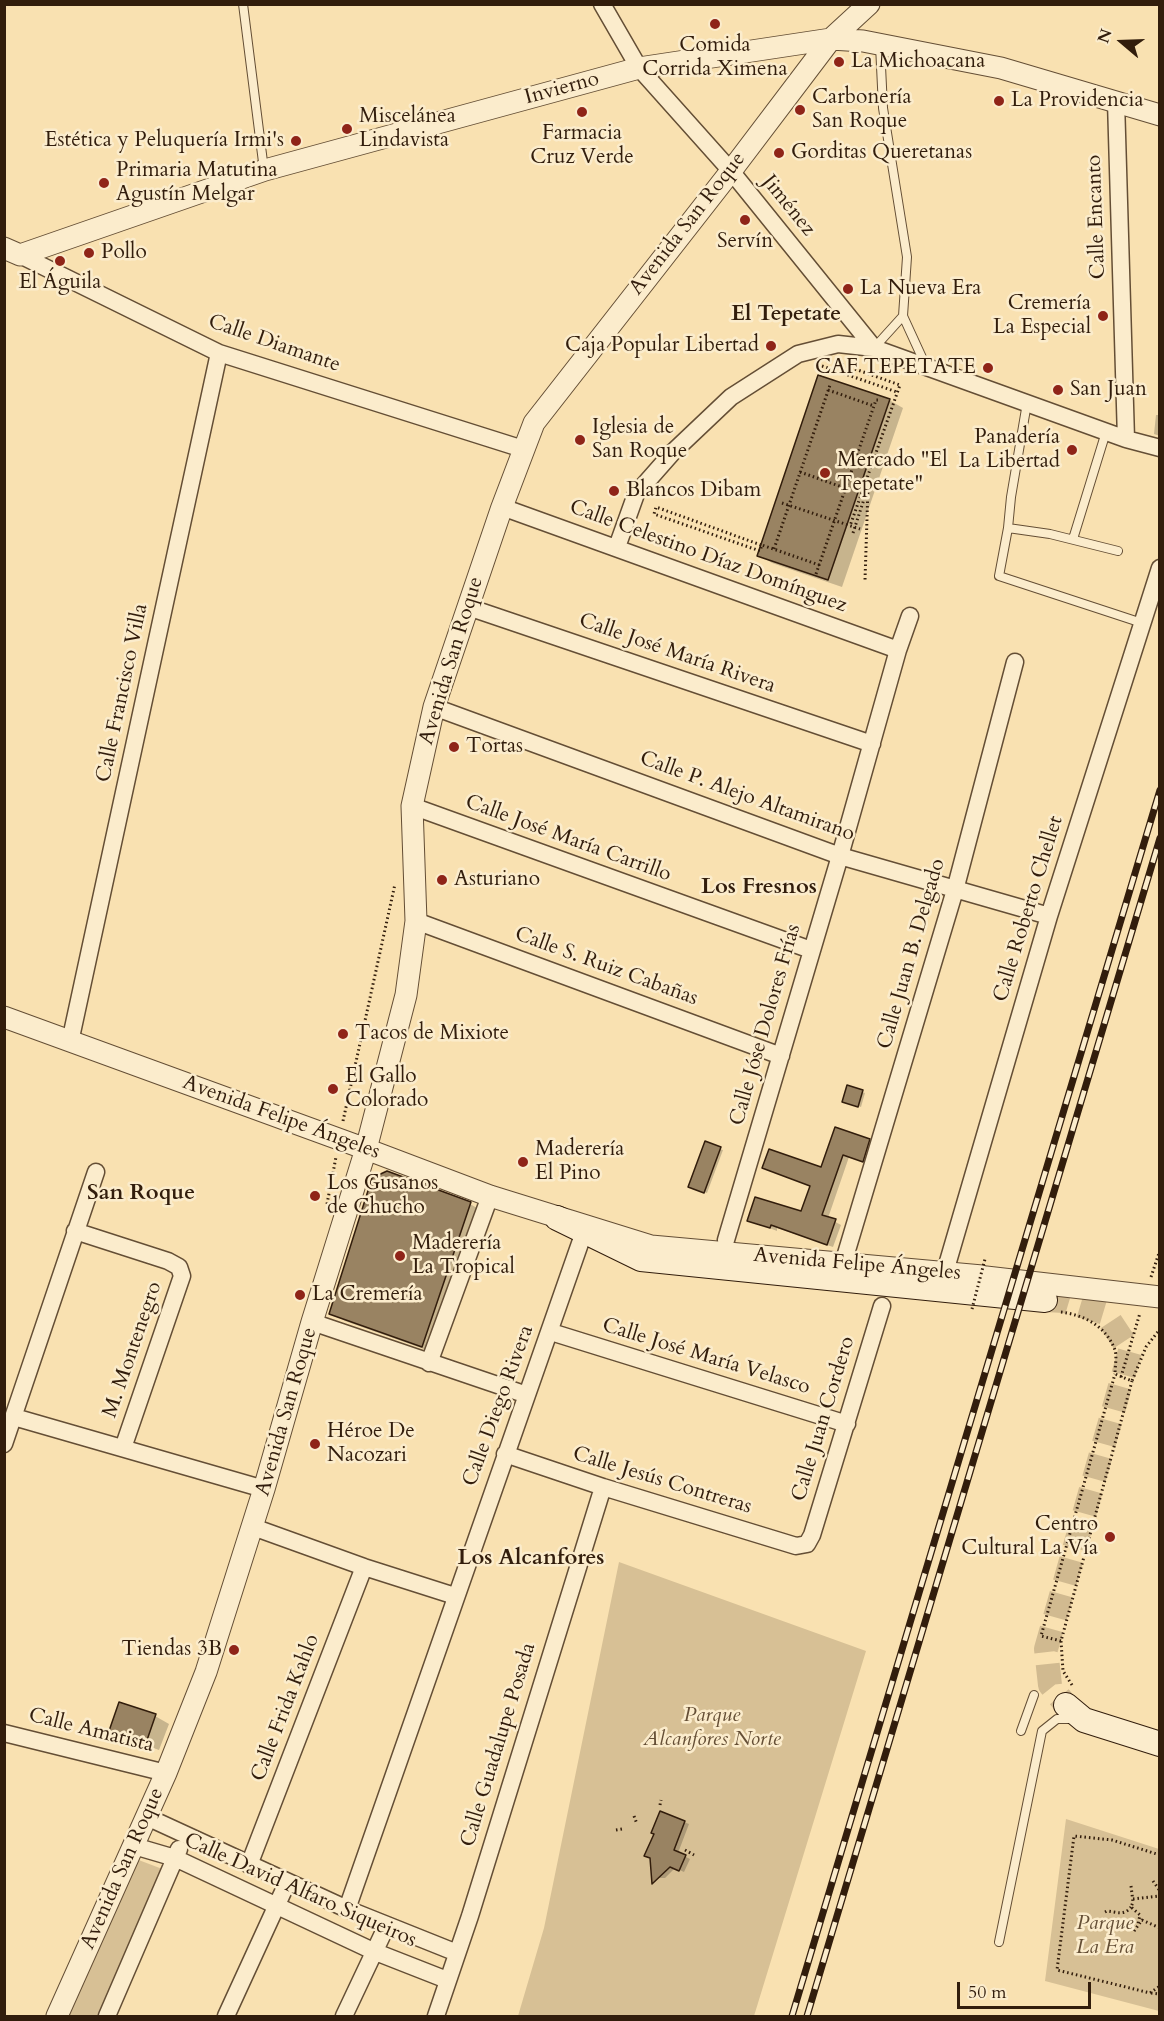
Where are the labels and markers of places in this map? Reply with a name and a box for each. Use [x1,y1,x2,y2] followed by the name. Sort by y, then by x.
[708,17,722,31] marker: Comida Corrida Ximena
[642,33,788,83] place label: Comida Corrida Ximena
[851,49,985,75] place label: La Michoacana
[832,55,846,69] marker: La Michoacana
[812,85,912,135] place label: Carbonería San Roque
[1011,88,1144,114] place label: La Providencia
[992,94,1006,108] marker: La Providencia
[793,103,807,117] marker: Carbonería San Roque
[359,104,456,154] place label: Miscelánea Lindavista
[575,105,589,119] marker: Farmacia Cruz Verde
[530,121,634,171] place label: Farmacia Cruz Verde
[340,122,354,136] marker: Miscelánea Lindavista
[45,128,284,154] place label: Estética y Peluquería Irmi's
[289,134,303,148] marker: Estética y Peluquería Irmi's
[791,140,972,166] place label: Gorditas Queretanas
[772,146,786,160] marker: Gorditas Queretanas
[116,158,278,208] place label: Primaria Matutina Agustín Melgar
[97,176,111,190] marker: Primaria Matutina Agustín Melgar
[738,213,752,227] marker: Servín
[717,229,773,255] place label: Servín
[101,240,147,266] place label: Pollo
[82,246,96,260] marker: Pollo
[53,254,67,268] marker: El Águila
[19,270,101,296] place label: El Águila
[860,276,981,302] place label: La Nueva Era
[841,282,855,296] marker: La Nueva Era
[993,291,1091,341] place label: Cremería La Especial
[1096,309,1110,323] marker: Cremería La Especial
[565,333,759,359] place label: Caja Popular Libertad
[764,339,778,353] marker: Caja Popular Libertad
[815,355,976,381] place label: CAF TEPETATE
[981,361,995,375] marker: CAF TEPETATE
[1070,377,1147,403] place label: San Juan
[1051,383,1065,397] marker: San Juan
[592,415,687,465] place label: Iglesia de San Roque
[959,425,1060,475] place label: Panadería La Libertad
[573,433,587,447] marker: Iglesia de San Roque
[1065,443,1079,457] marker: Panadería La Libertad
[837,448,948,498] place label: Mercado "El Tepetate"
[818,466,832,480] marker: Mercado "El Tepetate"
[626,478,761,504] place label: Blancos Dibam
[607,484,621,498] marker: Blancos Dibam
[466,734,523,760] place label: Tortas
[447,740,461,754] marker: Tortas
[454,867,540,893] place label: Asturiano
[435,873,449,887] marker: Asturiano
[355,1021,509,1047] place label: Tacos de Mixiote
[336,1027,350,1041] marker: Tacos de Mixiote
[345,1064,428,1114] place label: El Gallo Colorado
[326,1082,340,1096] marker: El Gallo Colorado
[535,1137,624,1187] place label: Maderería El Pino
[516,1155,530,1169] marker: Maderería El Pino
[327,1171,438,1221] place label: Los Gusanos de Chucho
[308,1189,322,1203] marker: Los Gusanos de Chucho
[412,1231,515,1281] place label: Maderería La Tropical
[393,1249,407,1263] marker: Maderería La Tropical
[312,1282,423,1308] place label: La Cremería
[293,1288,307,1302] marker: La Cremería
[327,1419,415,1469] place label: Héroe De Nacozari
[308,1437,322,1451] marker: Héroe De Nacozari
[961,1512,1098,1562] place label: Centro Cultural La Vía
[1103,1530,1117,1544] marker: Centro Cultural La Vía
[121,1637,222,1663] place label: Tiendas 3B
[227,1643,241,1657] marker: Tiendas 3B

